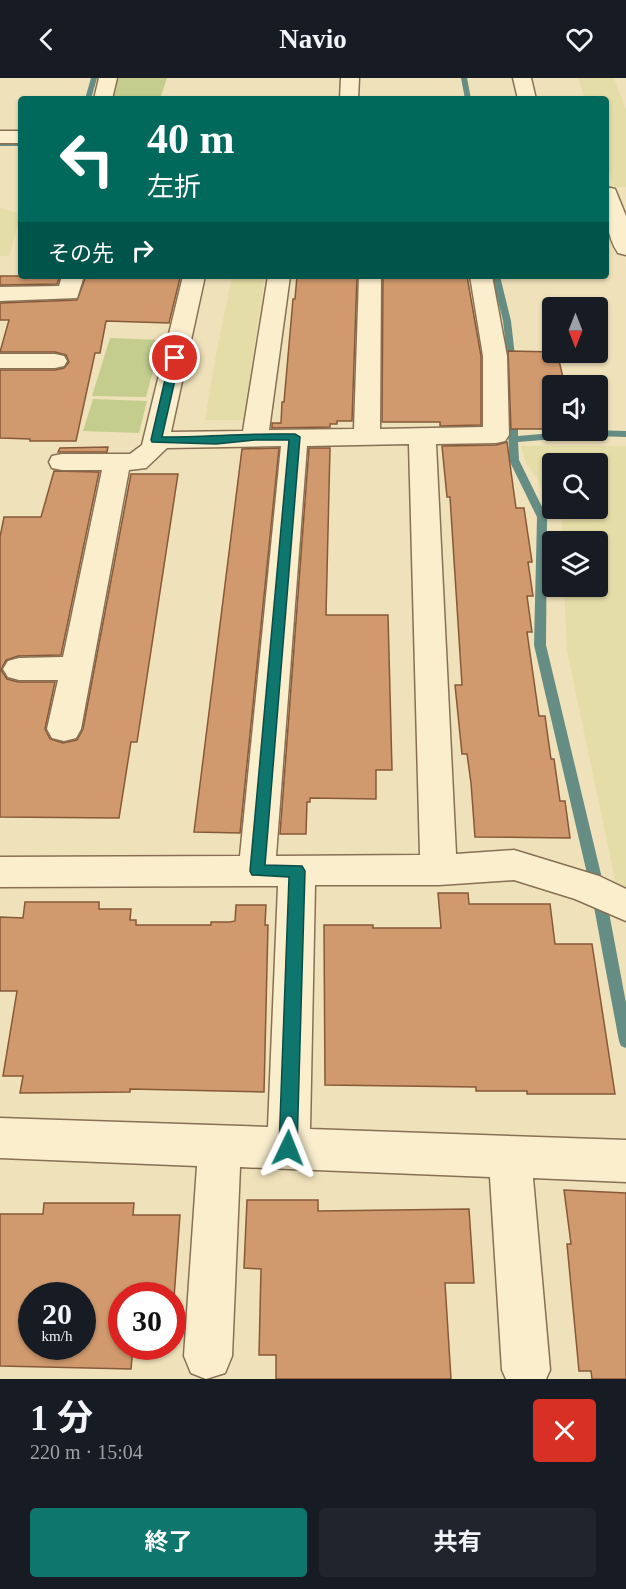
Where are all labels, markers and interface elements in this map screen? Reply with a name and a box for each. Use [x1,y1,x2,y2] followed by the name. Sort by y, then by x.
[30,23,63,56] icon: back
[563,23,596,56] icon: heart
[279,24,347,54] text: Navio
[147,116,235,162] text: 40 m
[48,120,126,198] icon: left
[147,172,201,202] text: 左折
[126,234,159,267] icon: right
[48,241,114,266] text: その先
[542,297,608,363] north arrow
[542,297,608,597] map controls
[149,332,200,383] pin
[158,341,191,374] icon: arrive
[542,375,608,441] button: sound
[542,453,608,519] button: search
[542,531,608,597] button: layers
[256,1116,320,1180] position arrow
[108,1282,186,1360] speed limit sign: 30
[42,1297,72,1330] text: 20
[42,1328,72,1344] text: km/h
[30,1398,93,1438] text: 1 分
[533,1399,596,1462] button: close
[30,1441,143,1463] text: 220 m · 15:04
[30,1508,307,1577] button: 終了
[319,1508,596,1577] button: 共有

